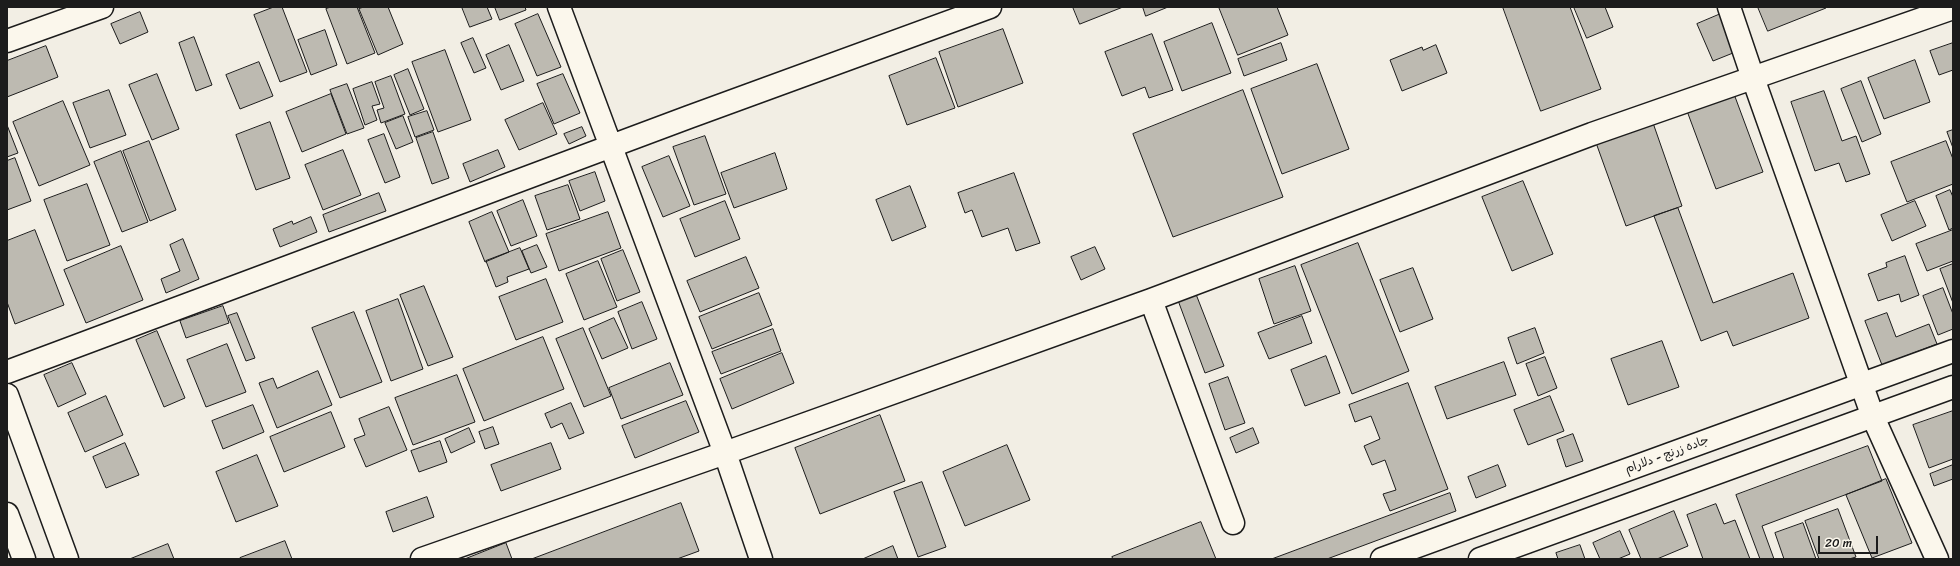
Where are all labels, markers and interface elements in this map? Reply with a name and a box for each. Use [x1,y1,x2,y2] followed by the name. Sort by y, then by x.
[1623,433,1711,477] street label: جاده زرنج - دلارام
[1820,528,1880,554] scale bar
[1825,532,1852,554] text: 20 m

